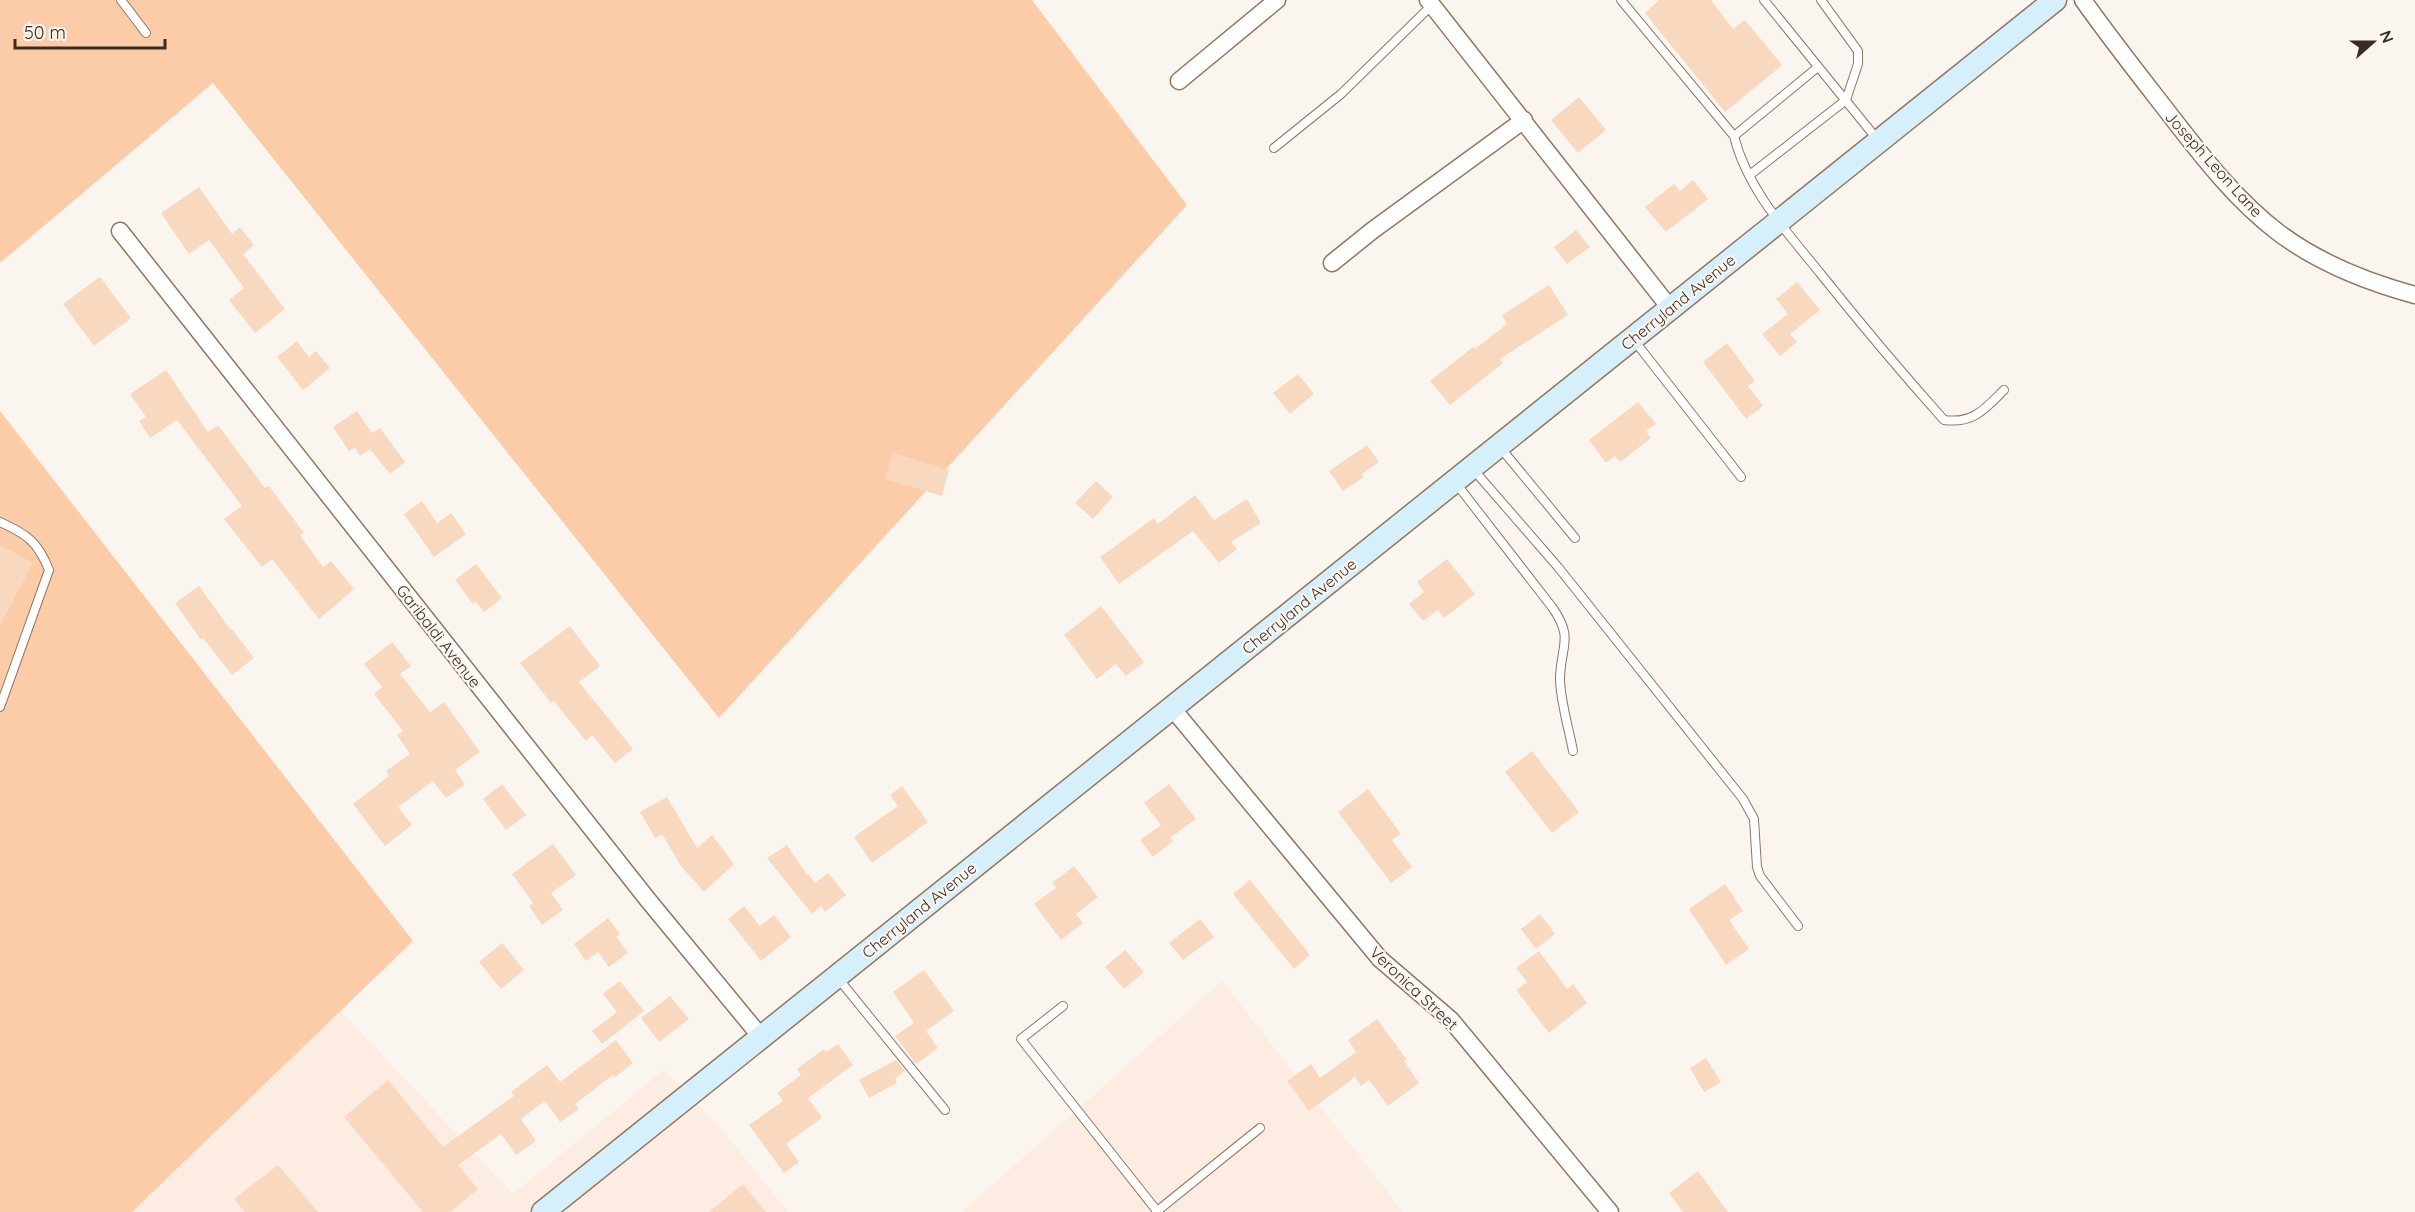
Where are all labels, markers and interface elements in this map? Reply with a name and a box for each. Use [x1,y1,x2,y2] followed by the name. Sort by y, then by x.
[15,12,165,50] scale bar
[2343,12,2403,72] north arrow
[24,21,66,44] text: 50 m
[2376,28,2398,46] text: N
[2161,107,2267,221] street label: Joseph Leon Lane
[1617,250,1739,354] street label: Cherryland Avenue
[1238,554,1360,658] street label: Cherryland Avenue
[392,580,486,692] street label: Garibaldi Avenue
[858,858,980,962] street label: Cherryland Avenue
[1366,942,1462,1034] street label: Veronica Street

